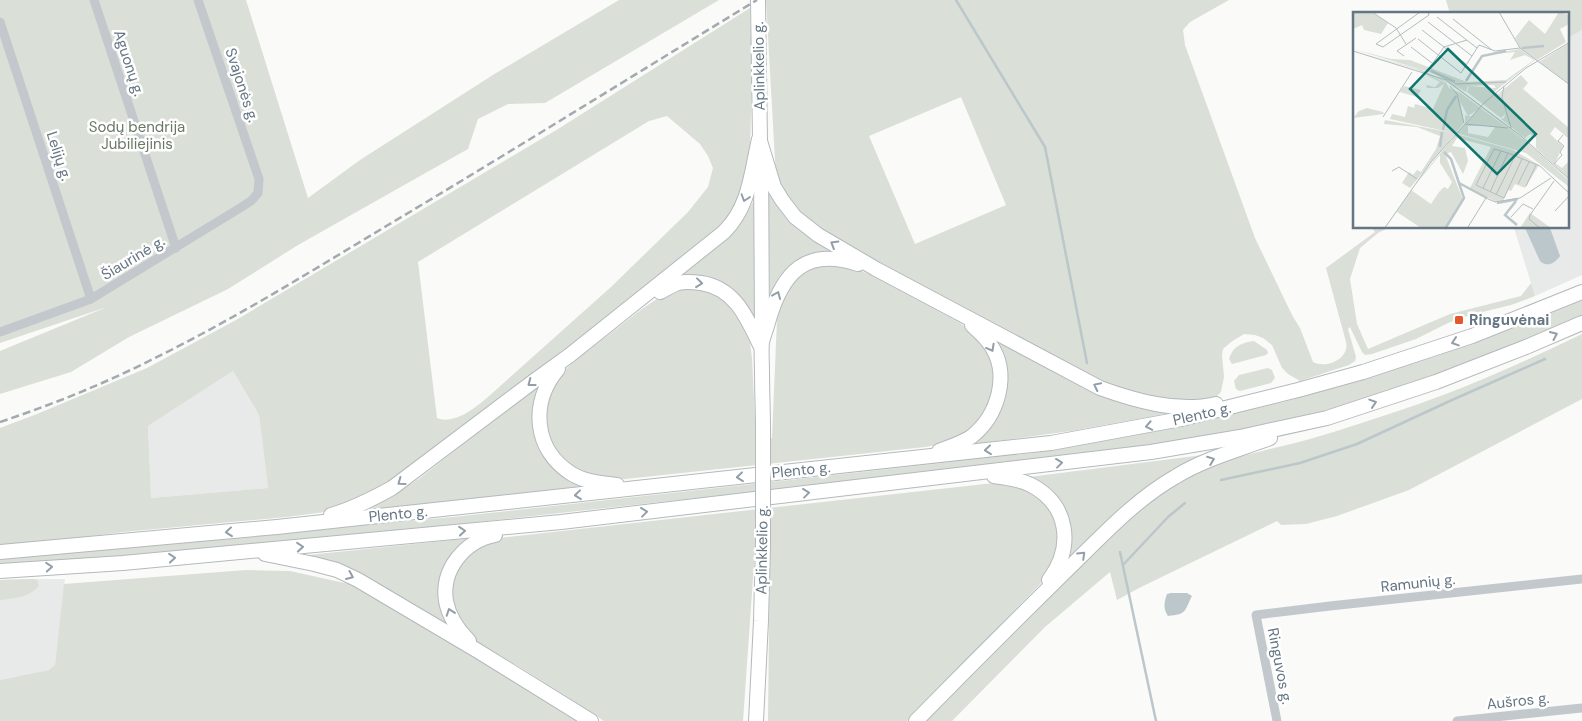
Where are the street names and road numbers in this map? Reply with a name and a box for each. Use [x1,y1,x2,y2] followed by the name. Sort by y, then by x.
[748,21,770,111] street label: Aplinkkelio g.
[109,27,149,99] street label: Aguonų g.
[221,45,263,125] street label: Svajonės g.
[42,129,76,183] street label: Lelijų g.
[98,231,168,285] street label: Šiaurinė g.
[1171,398,1233,430] street label: Plento g.
[771,457,831,483] street label: Plento g.
[368,501,428,527] street label: Plento g.
[751,505,773,595] street label: Aplinkkelio g.
[1380,569,1456,597] street label: Ramunių g.
[1263,626,1297,706] street label: Ringuvos g.
[1486,688,1550,714] street label: Aušros g.

